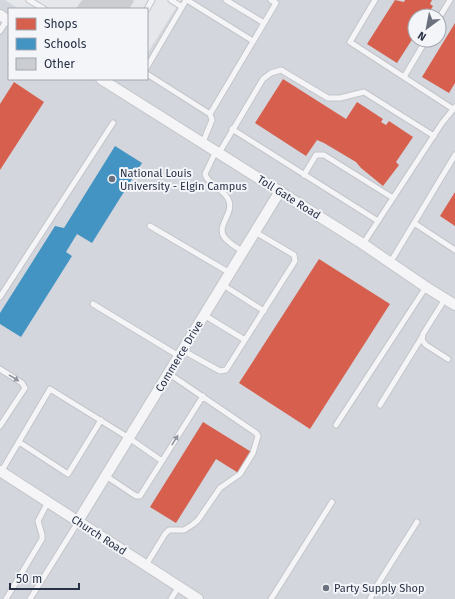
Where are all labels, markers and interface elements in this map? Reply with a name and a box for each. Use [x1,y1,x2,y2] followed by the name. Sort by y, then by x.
[8,8,148,80] legend
[407,8,447,48] north arrow
[44,17,78,31] text: Shops
[415,29,429,44] text: N
[44,37,87,51] text: Schools
[44,57,75,71] text: Other
[120,167,247,193] place label: National Louis University - Elgin Campus
[255,173,323,222] street label: Toll Gate Road
[107,174,117,184] marker: National Louis University - Elgin Campus
[153,318,206,394] street label: Commerce Drive
[8,374,20,381] one-way arrow
[172,434,179,446] one-way arrow
[69,513,129,558] street label: Church Road
[10,565,79,591] scale bar
[16,572,42,586] text: 50 m
[334,582,425,595] place label: Party Supply Shop
[321,583,331,593] marker: Party Supply Shop

